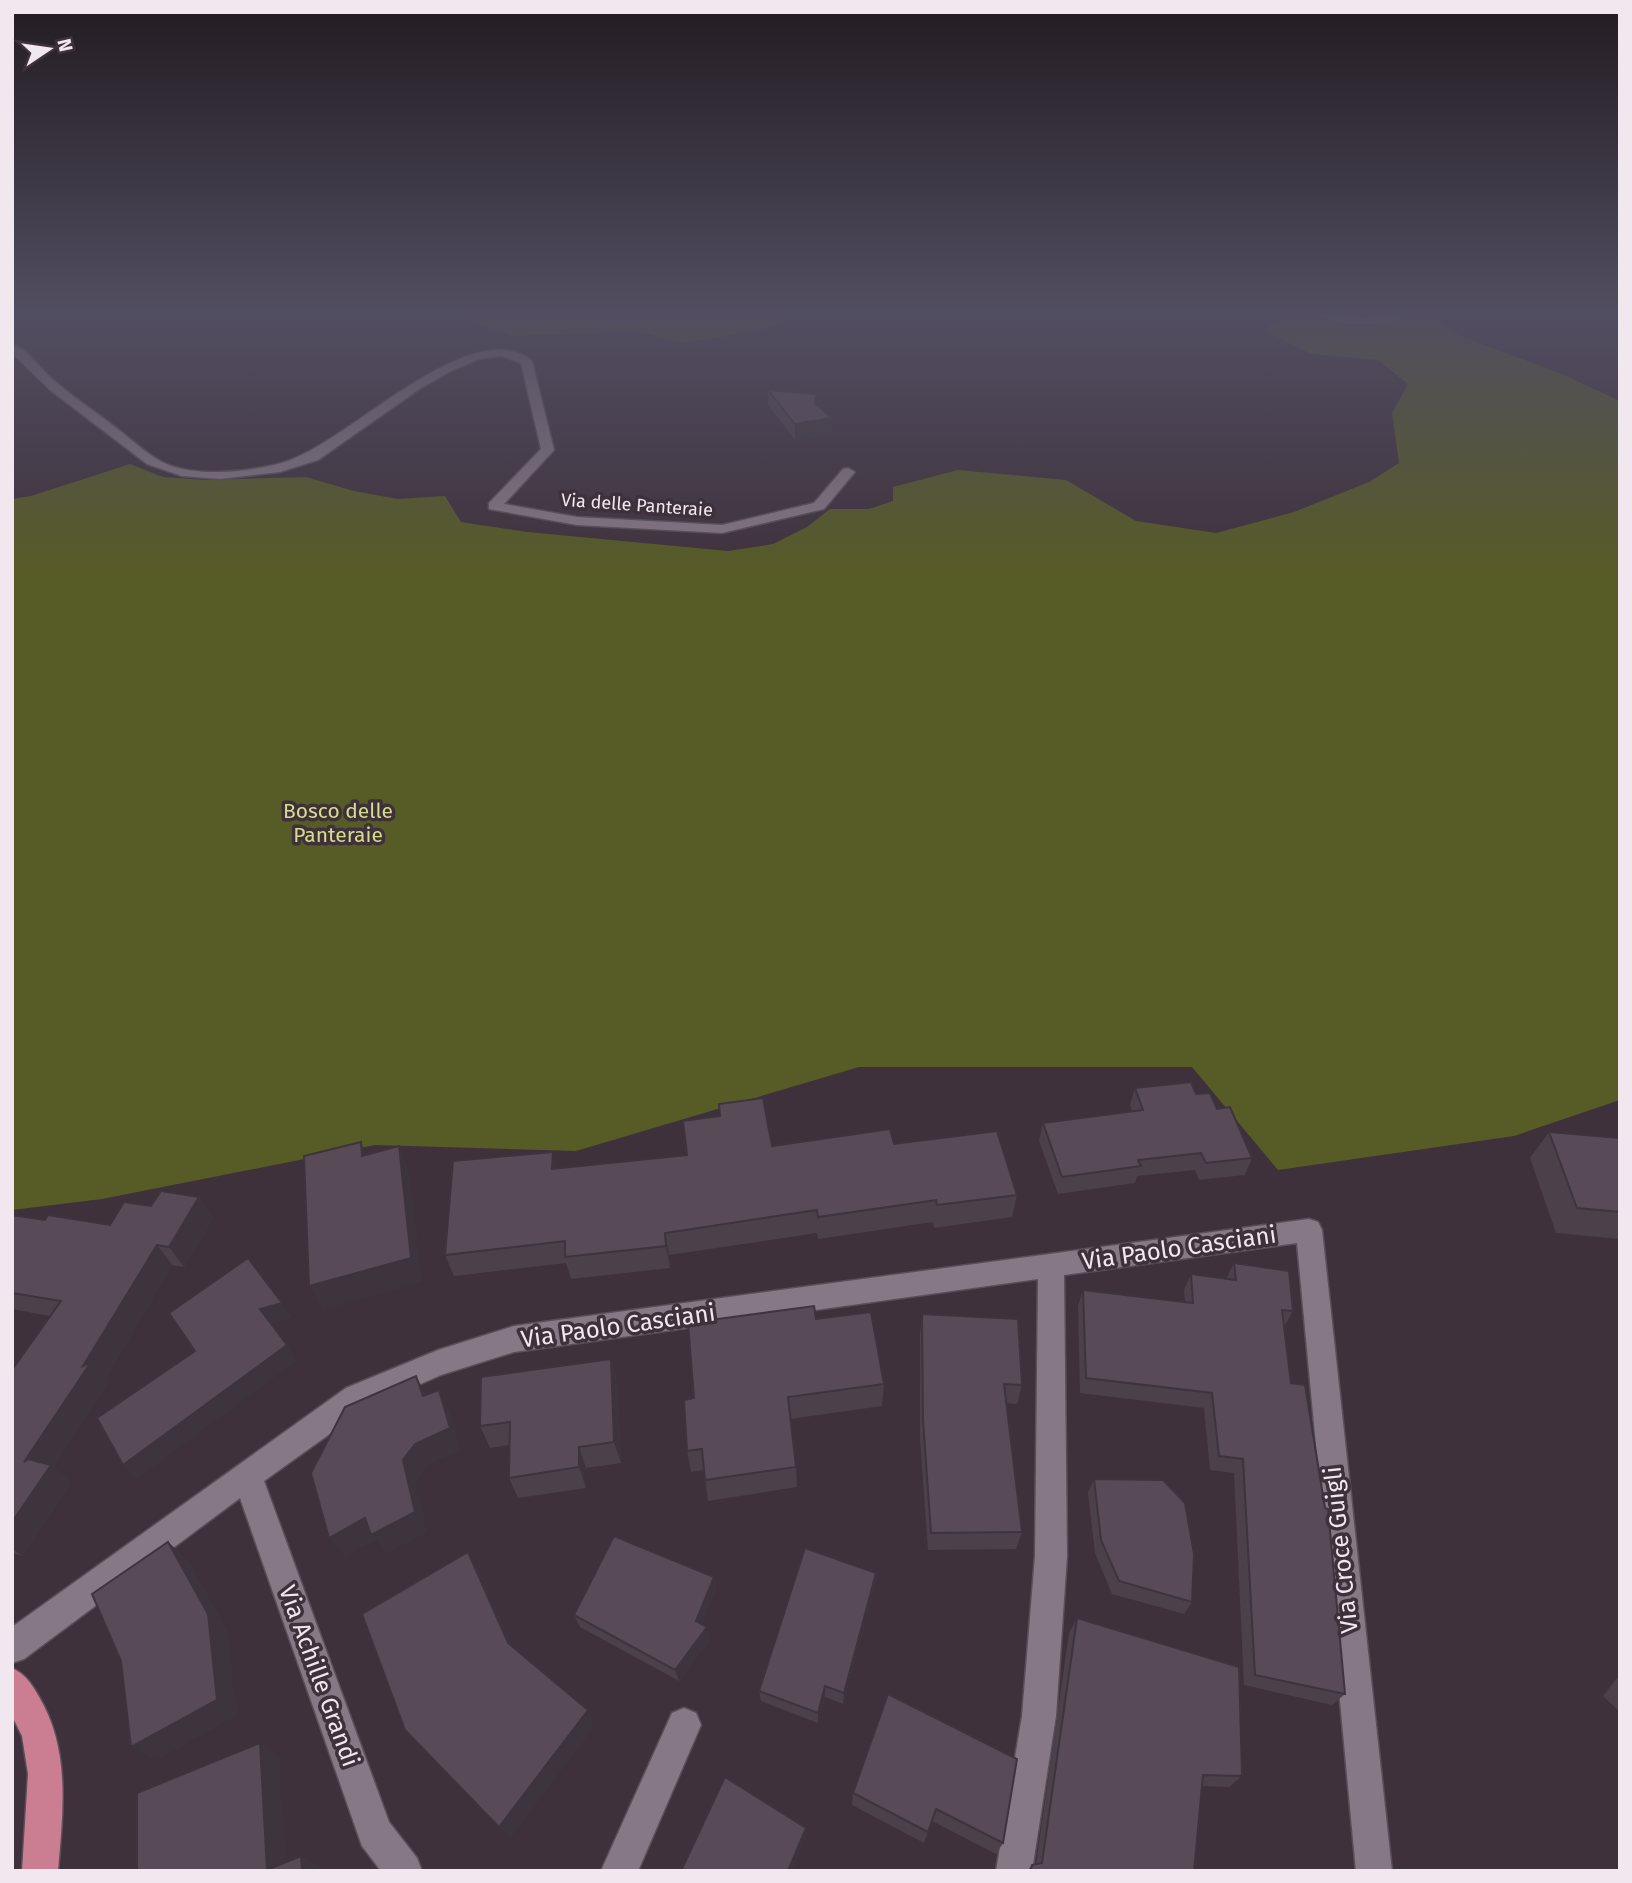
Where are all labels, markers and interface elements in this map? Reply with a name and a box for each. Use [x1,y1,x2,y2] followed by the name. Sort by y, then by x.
[14,14,84,84] north arrow
[52,37,78,54] text: N
[560,489,714,521] street label: Via delle Panteraie
[283,798,393,848] park label: Bosco delle Panteraie
[1080,1221,1278,1275] street label: Via Paolo Casciani
[519,1299,717,1353] street label: Via Paolo Casciani
[1318,1465,1364,1635] street label: Via Croce Guigli
[273,1582,365,1770] street label: Via Achille Grandi

